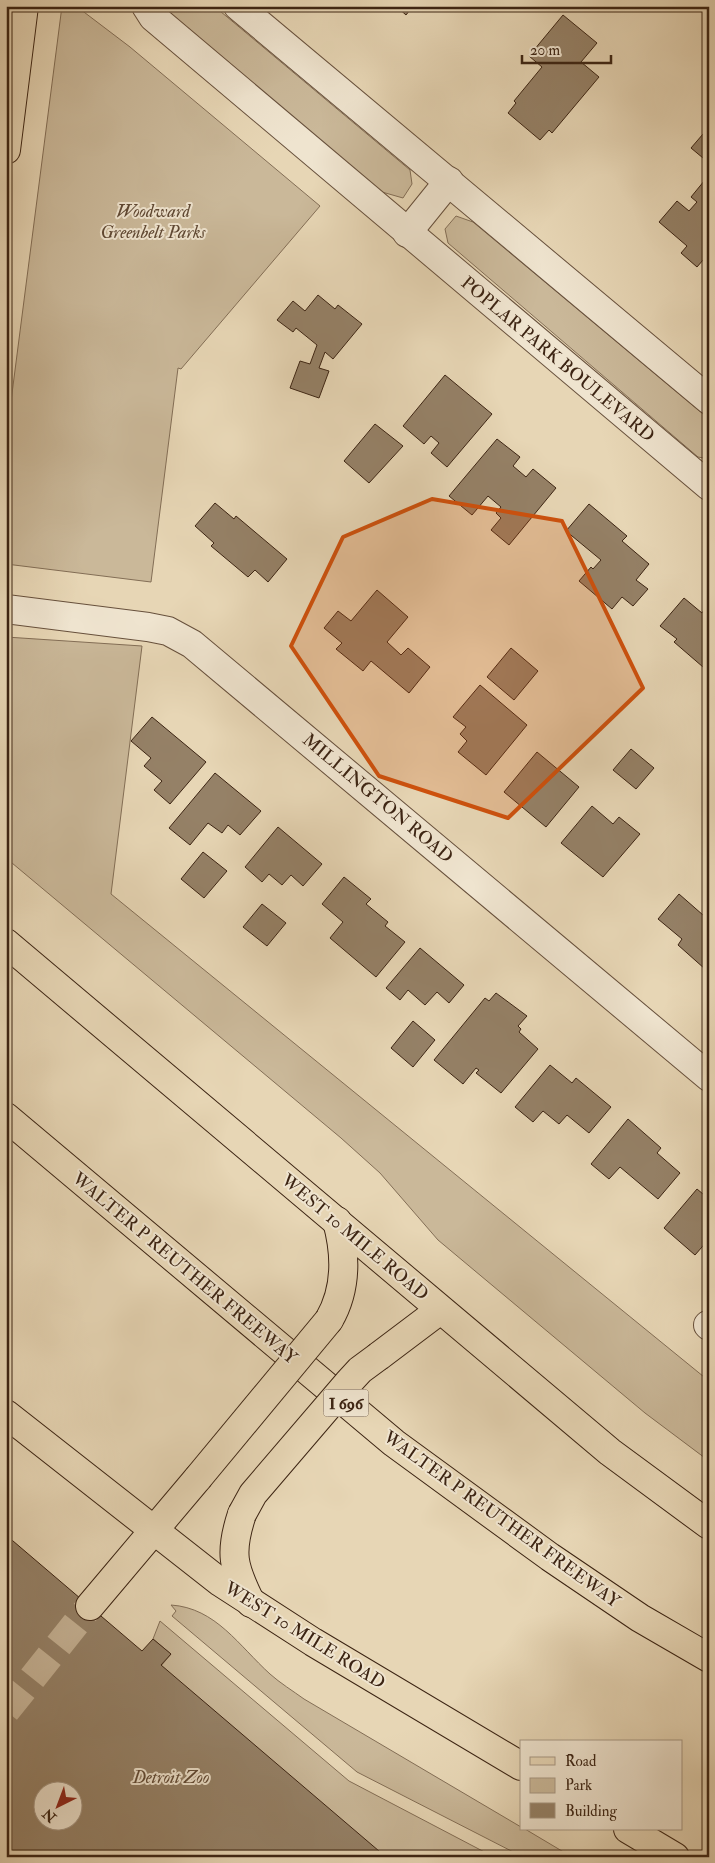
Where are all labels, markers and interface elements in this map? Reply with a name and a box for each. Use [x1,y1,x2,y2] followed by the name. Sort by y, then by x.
[522,32,611,64] scale bar
[530,41,560,60] text: 20 m
[100,200,207,244] park label: Woodward Greenbelt Parks
[456,272,659,447] street label: POPLAR PARK BOULEVARD
[298,729,458,868] street label: MILLINGTON ROAD
[67,1167,303,1370] street label: WALTER P REUTHER FREEWAY
[276,1168,433,1306] street label: WEST 10 MILE ROAD
[324,1390,368,1416] road number: I 696
[378,1425,625,1613] street label: WALTER P REUTHER FREEWAY
[219,1576,389,1694] street label: WEST 10 MILE ROAD
[520,1740,682,1830] legend
[565,1752,597,1771] text: Road
[132,1766,209,1789] park label: Detroit Zoo
[565,1776,592,1795] text: Park
[32,1780,82,1830] north arrow
[565,1802,617,1821] text: Building
[39,1804,61,1826] text: N

